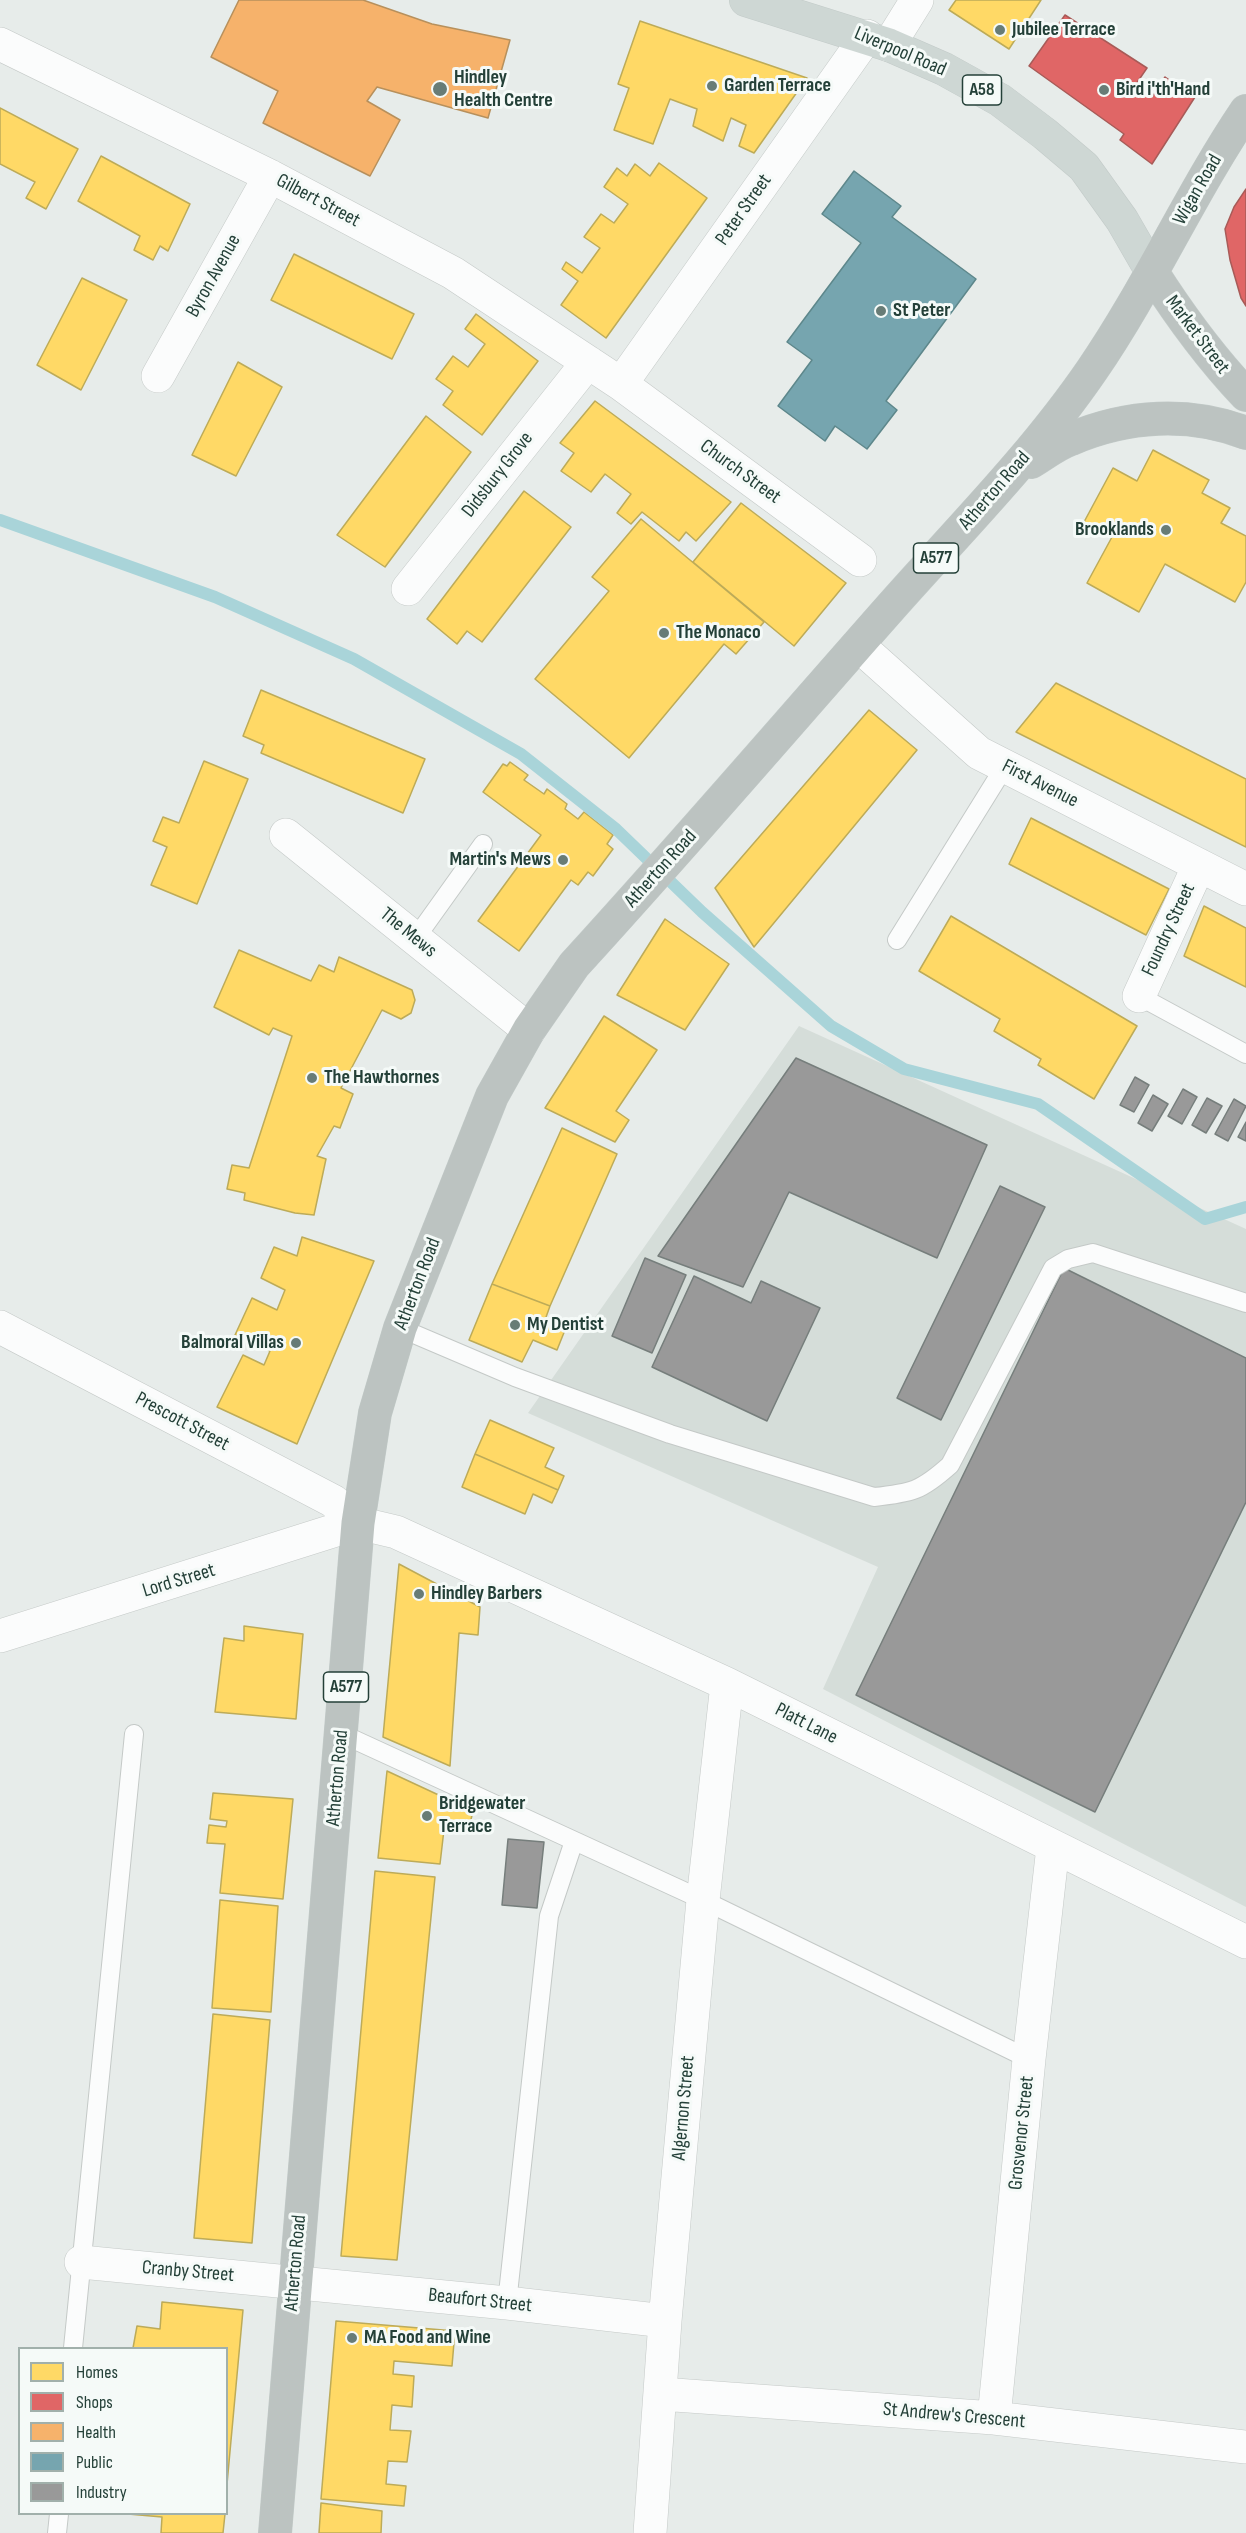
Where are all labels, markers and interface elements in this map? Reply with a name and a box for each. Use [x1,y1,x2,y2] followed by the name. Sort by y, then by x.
[1012,18,1115,42] place label: Jubilee Terrace
[850,22,950,82] street label: Liverpool Road
[993,23,1007,37] marker: Jubilee Terrace
[454,66,553,113] place label: Hindley Health Centre
[724,74,831,98] place label: Garden Terrace
[962,75,1002,105] road number: A58
[1116,78,1210,102] place label: Bird i'th'Hand
[705,79,719,93] marker: Garden Terrace
[431,80,449,98] marker: Hindley Health Centre
[1097,83,1111,97] marker: Bird i'th'Hand
[1168,151,1228,229] street label: Wigan Road
[272,169,364,233] street label: Gilbert Street
[711,170,777,250] street label: Peter Street
[181,230,247,322] street label: Byron Avenue
[1160,291,1234,379] street label: Market Street
[893,299,951,323] place label: St Peter
[874,304,888,318] marker: St Peter
[457,428,539,522] street label: Didsbury Grove
[695,435,785,509] street label: Church Street
[954,447,1036,535] street label: Atherton Road
[1075,518,1154,542] place label: Brooklands
[1159,523,1173,537] marker: Brooklands
[914,543,958,573] road number: A577
[676,621,761,645] place label: The Monaco
[657,626,671,640] marker: The Monaco
[998,755,1082,813] street label: First Avenue
[620,825,702,913] street label: Atherton Road
[449,848,551,872] place label: Martin's Mews
[556,853,570,867] marker: Martin's Mews
[1137,880,1201,980] street label: Foundry Street
[375,903,441,963] street label: The Mews
[324,1066,439,1090] place label: The Hawthornes
[305,1071,319,1085] marker: The Hawthornes
[389,1235,447,1333] street label: Atherton Road
[527,1313,604,1337] place label: My Dentist
[508,1318,522,1332] marker: My Dentist
[181,1331,284,1355] place label: Balmoral Villas
[289,1336,303,1350] marker: Balmoral Villas
[131,1387,233,1457] street label: Prescott Street
[140,1559,218,1603] street label: Lord Street
[431,1582,542,1606] place label: Hindley Barbers
[412,1587,426,1601] marker: Hindley Barbers
[324,1672,368,1702] road number: A577
[771,1698,841,1750] street label: Platt Lane
[322,1729,354,1827] street label: Atherton Road
[439,1792,526,1839] place label: Bridgewater Terrace
[420,1809,434,1823] marker: Bridgewater Terrace
[667,2055,701,2161] street label: Algernon Street
[1004,2075,1040,2191] street label: Grosvenor Street
[280,2214,312,2312] street label: Atherton Road
[141,2256,235,2288] street label: Cranby Street
[427,2284,533,2318] street label: Beaufort Street
[364,2326,491,2350] place label: MA Food and Wine
[345,2331,359,2345] marker: MA Food and Wine
[18,2347,228,2515] legend
[76,2362,118,2383] text: Homes
[76,2392,113,2413] text: Shops
[882,2398,1026,2434] street label: St Andrew's Crescent
[76,2422,116,2443] text: Health
[76,2452,113,2473] text: Public
[76,2482,127,2503] text: Industry

